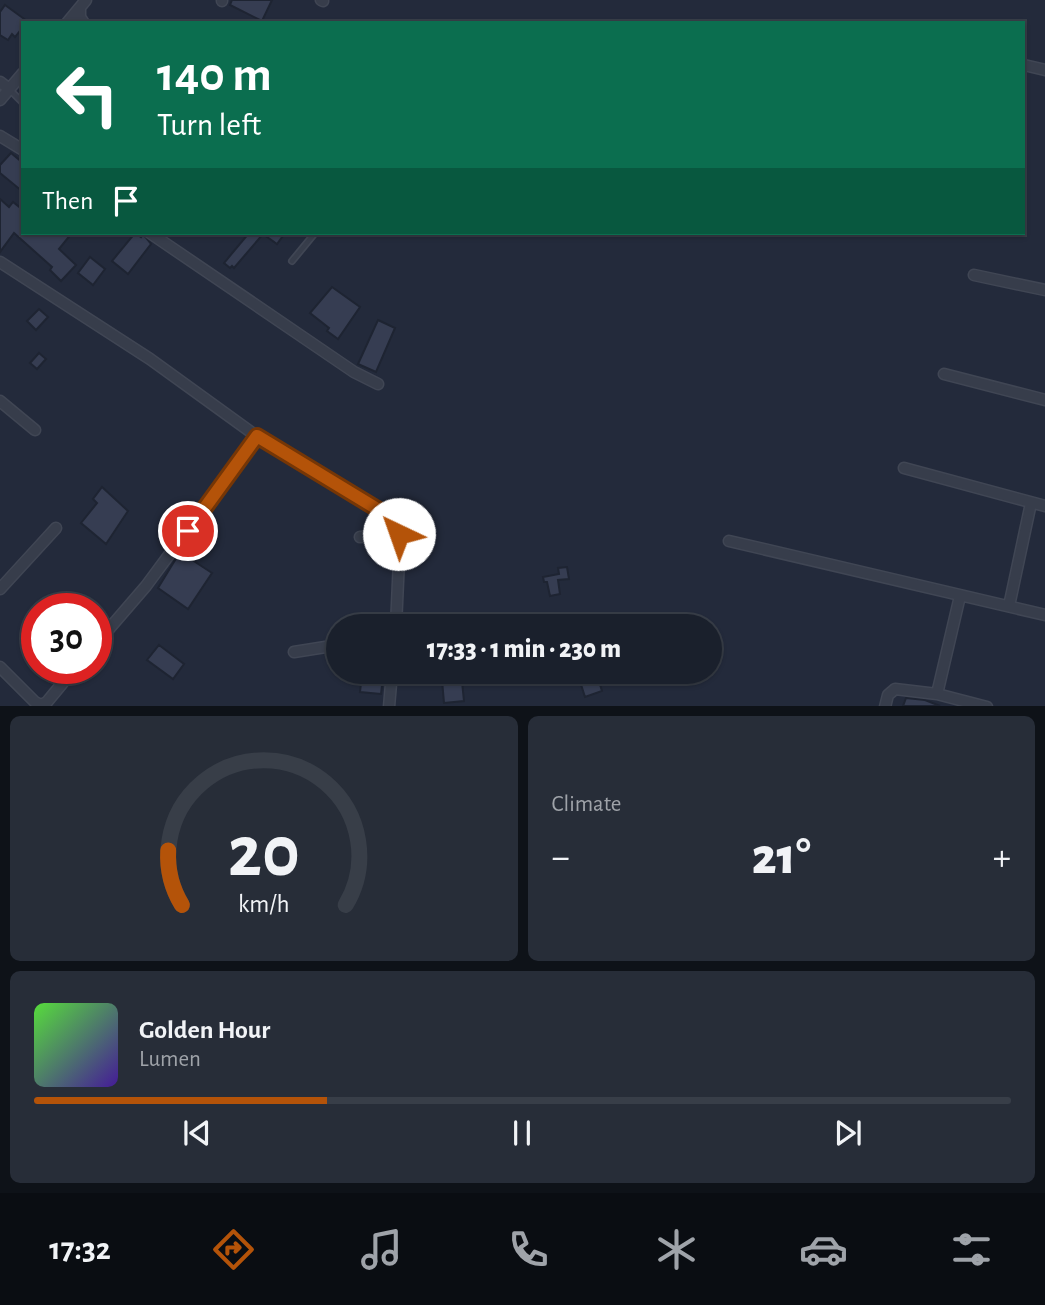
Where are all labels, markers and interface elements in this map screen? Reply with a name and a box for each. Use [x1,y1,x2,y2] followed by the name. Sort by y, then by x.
[42,49,133,140] icon: left
[157,51,272,100] text: 140 m
[157,109,261,141] text: Turn left
[107,182,145,220] icon: arrive
[42,188,93,214] text: Then
[362,497,436,571] position arrow
[158,501,218,561] pin
[169,512,207,550] icon: arrive
[21,593,112,684] speed limit sign: 30
[427,636,621,662] text: 17:33 · 1 min · 230 m
[552,793,621,816] text: Climate
[228,817,300,890] text: 20
[752,831,811,883] text: 21°
[552,839,570,877] text: −
[993,839,1011,877] text: +
[238,891,290,916] text: km/h
[139,1017,270,1043] text: Golden Hour
[139,1048,201,1071] text: Lumen
[178,1114,216,1152] icon: previous
[503,1114,541,1152] icon: pause
[829,1114,867,1152] icon: next
[209,1225,258,1274] icon: directions
[357,1225,406,1274] icon: music
[504,1225,553,1274] icon: phone
[652,1225,701,1274] icon: climate
[799,1225,848,1274] icon: car
[947,1225,996,1274] icon: filters
[49,1233,111,1265] text: 17:32

